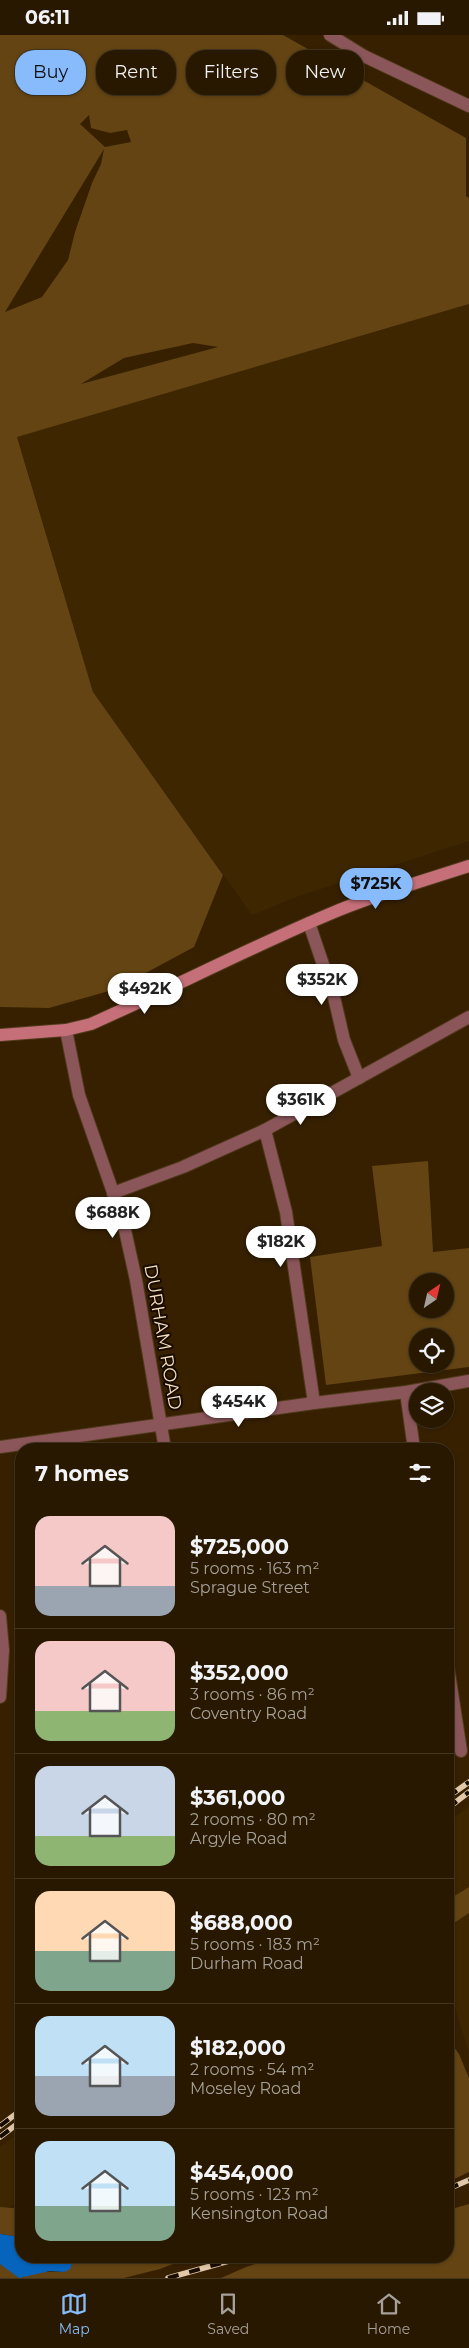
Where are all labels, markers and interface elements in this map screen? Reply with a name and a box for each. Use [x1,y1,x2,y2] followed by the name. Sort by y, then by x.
[25,6,70,29] text: 06:11
[15,50,86,95] chip: Buy
[96,50,176,95] chip: Rent
[186,50,276,95] chip: Filters
[286,50,364,95] chip: New
[341,867,411,910] pin: $725K
[351,874,401,893] text: $725K
[287,963,357,1006] pin: $352K
[297,970,347,989] text: $352K
[110,973,180,1015] pin: $492K
[119,979,171,998] text: $492K
[266,1083,336,1126] pin: $361K
[277,1090,325,1109] text: $361K
[78,1197,148,1239] pin: $688K
[86,1203,140,1222] text: $688K
[246,1225,316,1268] pin: $182K
[257,1232,305,1251] text: $182K
[139,1263,187,1411] street label: DURHAM ROAD
[409,1273,454,1317] north arrow
[409,1273,454,1428] map controls
[409,1328,454,1373] button: locate
[409,1383,454,1428] button: layers
[204,1385,274,1428] pin: $454K
[212,1392,266,1411] text: $454K
[406,1459,434,1487] icon: filters
[35,1461,129,1486] text: 7 homes
[190,1534,289,1559] text: $725,000
[75,1536,135,1596] icon: home
[190,1559,319,1578] text: 5 rooms · 163 m²
[190,1578,310,1597] text: Sprague Street
[190,1660,289,1685] text: $352,000
[75,1661,135,1721] icon: home
[190,1685,315,1704] text: 3 rooms · 86 m²
[190,1704,307,1723] text: Coventry Road
[190,1785,285,1810] text: $361,000
[75,1786,135,1846] icon: home
[190,1810,316,1829] text: 2 rooms · 80 m²
[190,1829,287,1848] text: Argyle Road
[190,1910,293,1935] text: $688,000
[75,1911,135,1971] icon: home
[190,1935,320,1954] text: 5 rooms · 183 m²
[190,1954,304,1973] text: Durham Road
[190,2035,286,2060] text: $182,000
[75,2036,135,2096] icon: home
[190,2060,314,2079] text: 2 rooms · 54 m²
[190,2079,301,2098] text: Moseley Road
[190,2160,293,2185] text: $454,000
[75,2161,135,2221] icon: home
[190,2185,319,2204] text: 5 rooms · 123 m²
[190,2204,328,2223] text: Kensington Road
[59,2290,90,2338] tab: Map
[207,2290,249,2338] tab: Saved
[367,2290,410,2338] tab: Home

